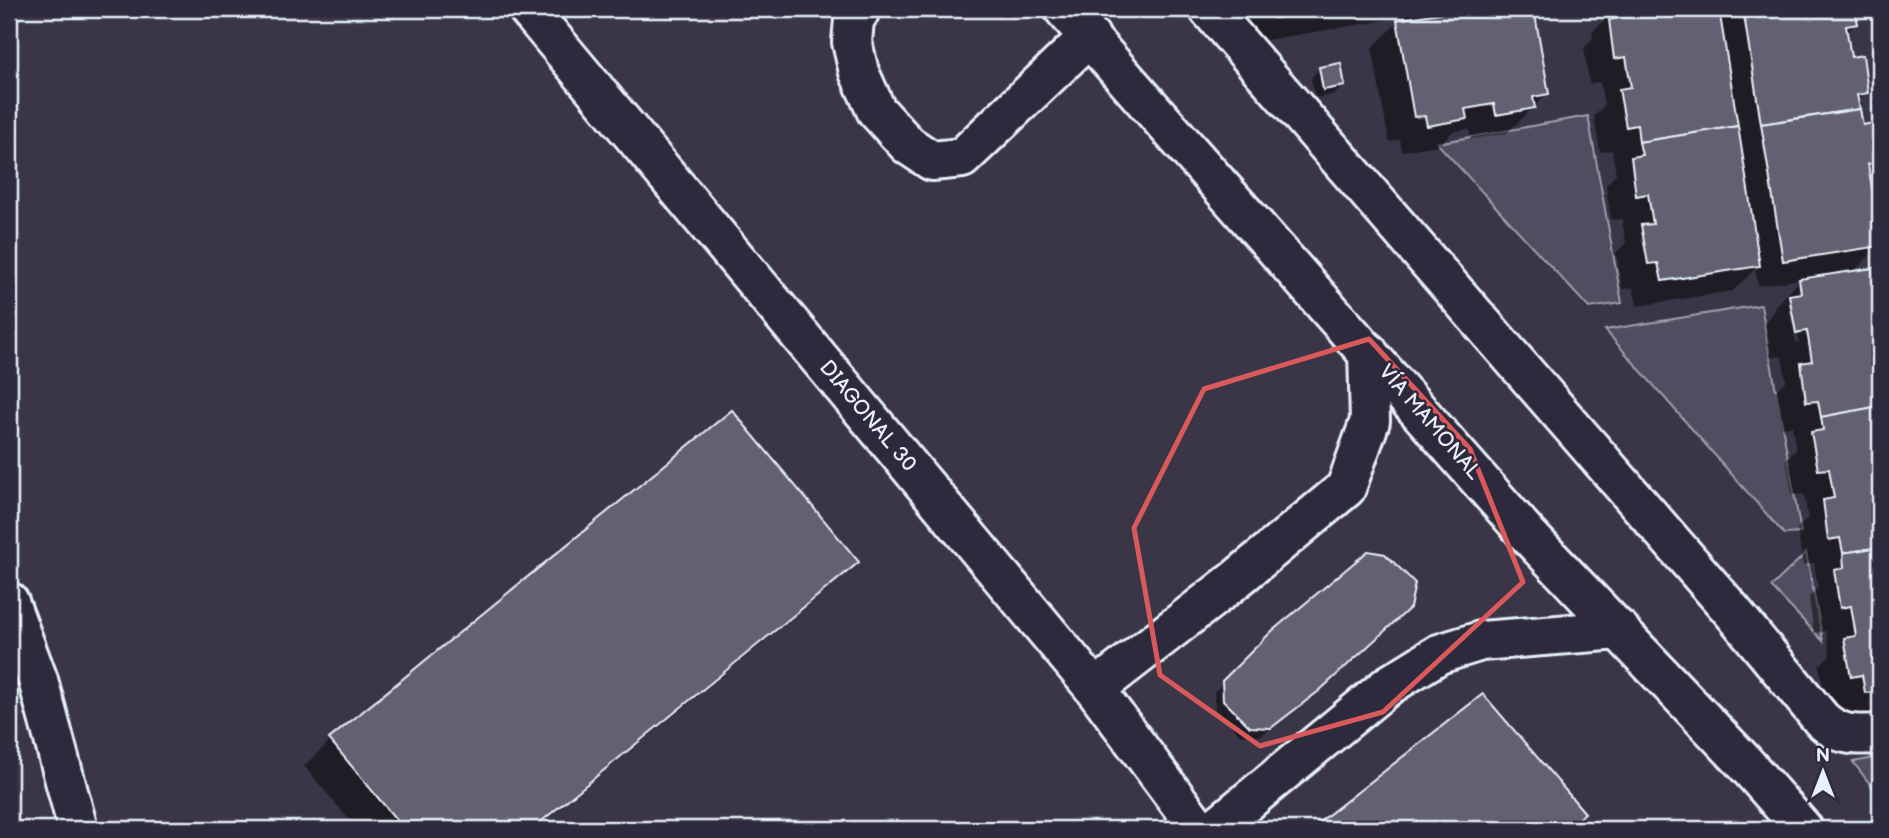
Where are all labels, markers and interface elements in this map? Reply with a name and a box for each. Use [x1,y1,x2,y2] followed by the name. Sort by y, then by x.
[814,355,922,477] street label: DIAGONAL 30
[1373,360,1487,484] street label: VÍA MAMONAL
[1787,736,1857,806] north arrow
[1816,745,1830,768] text: N

